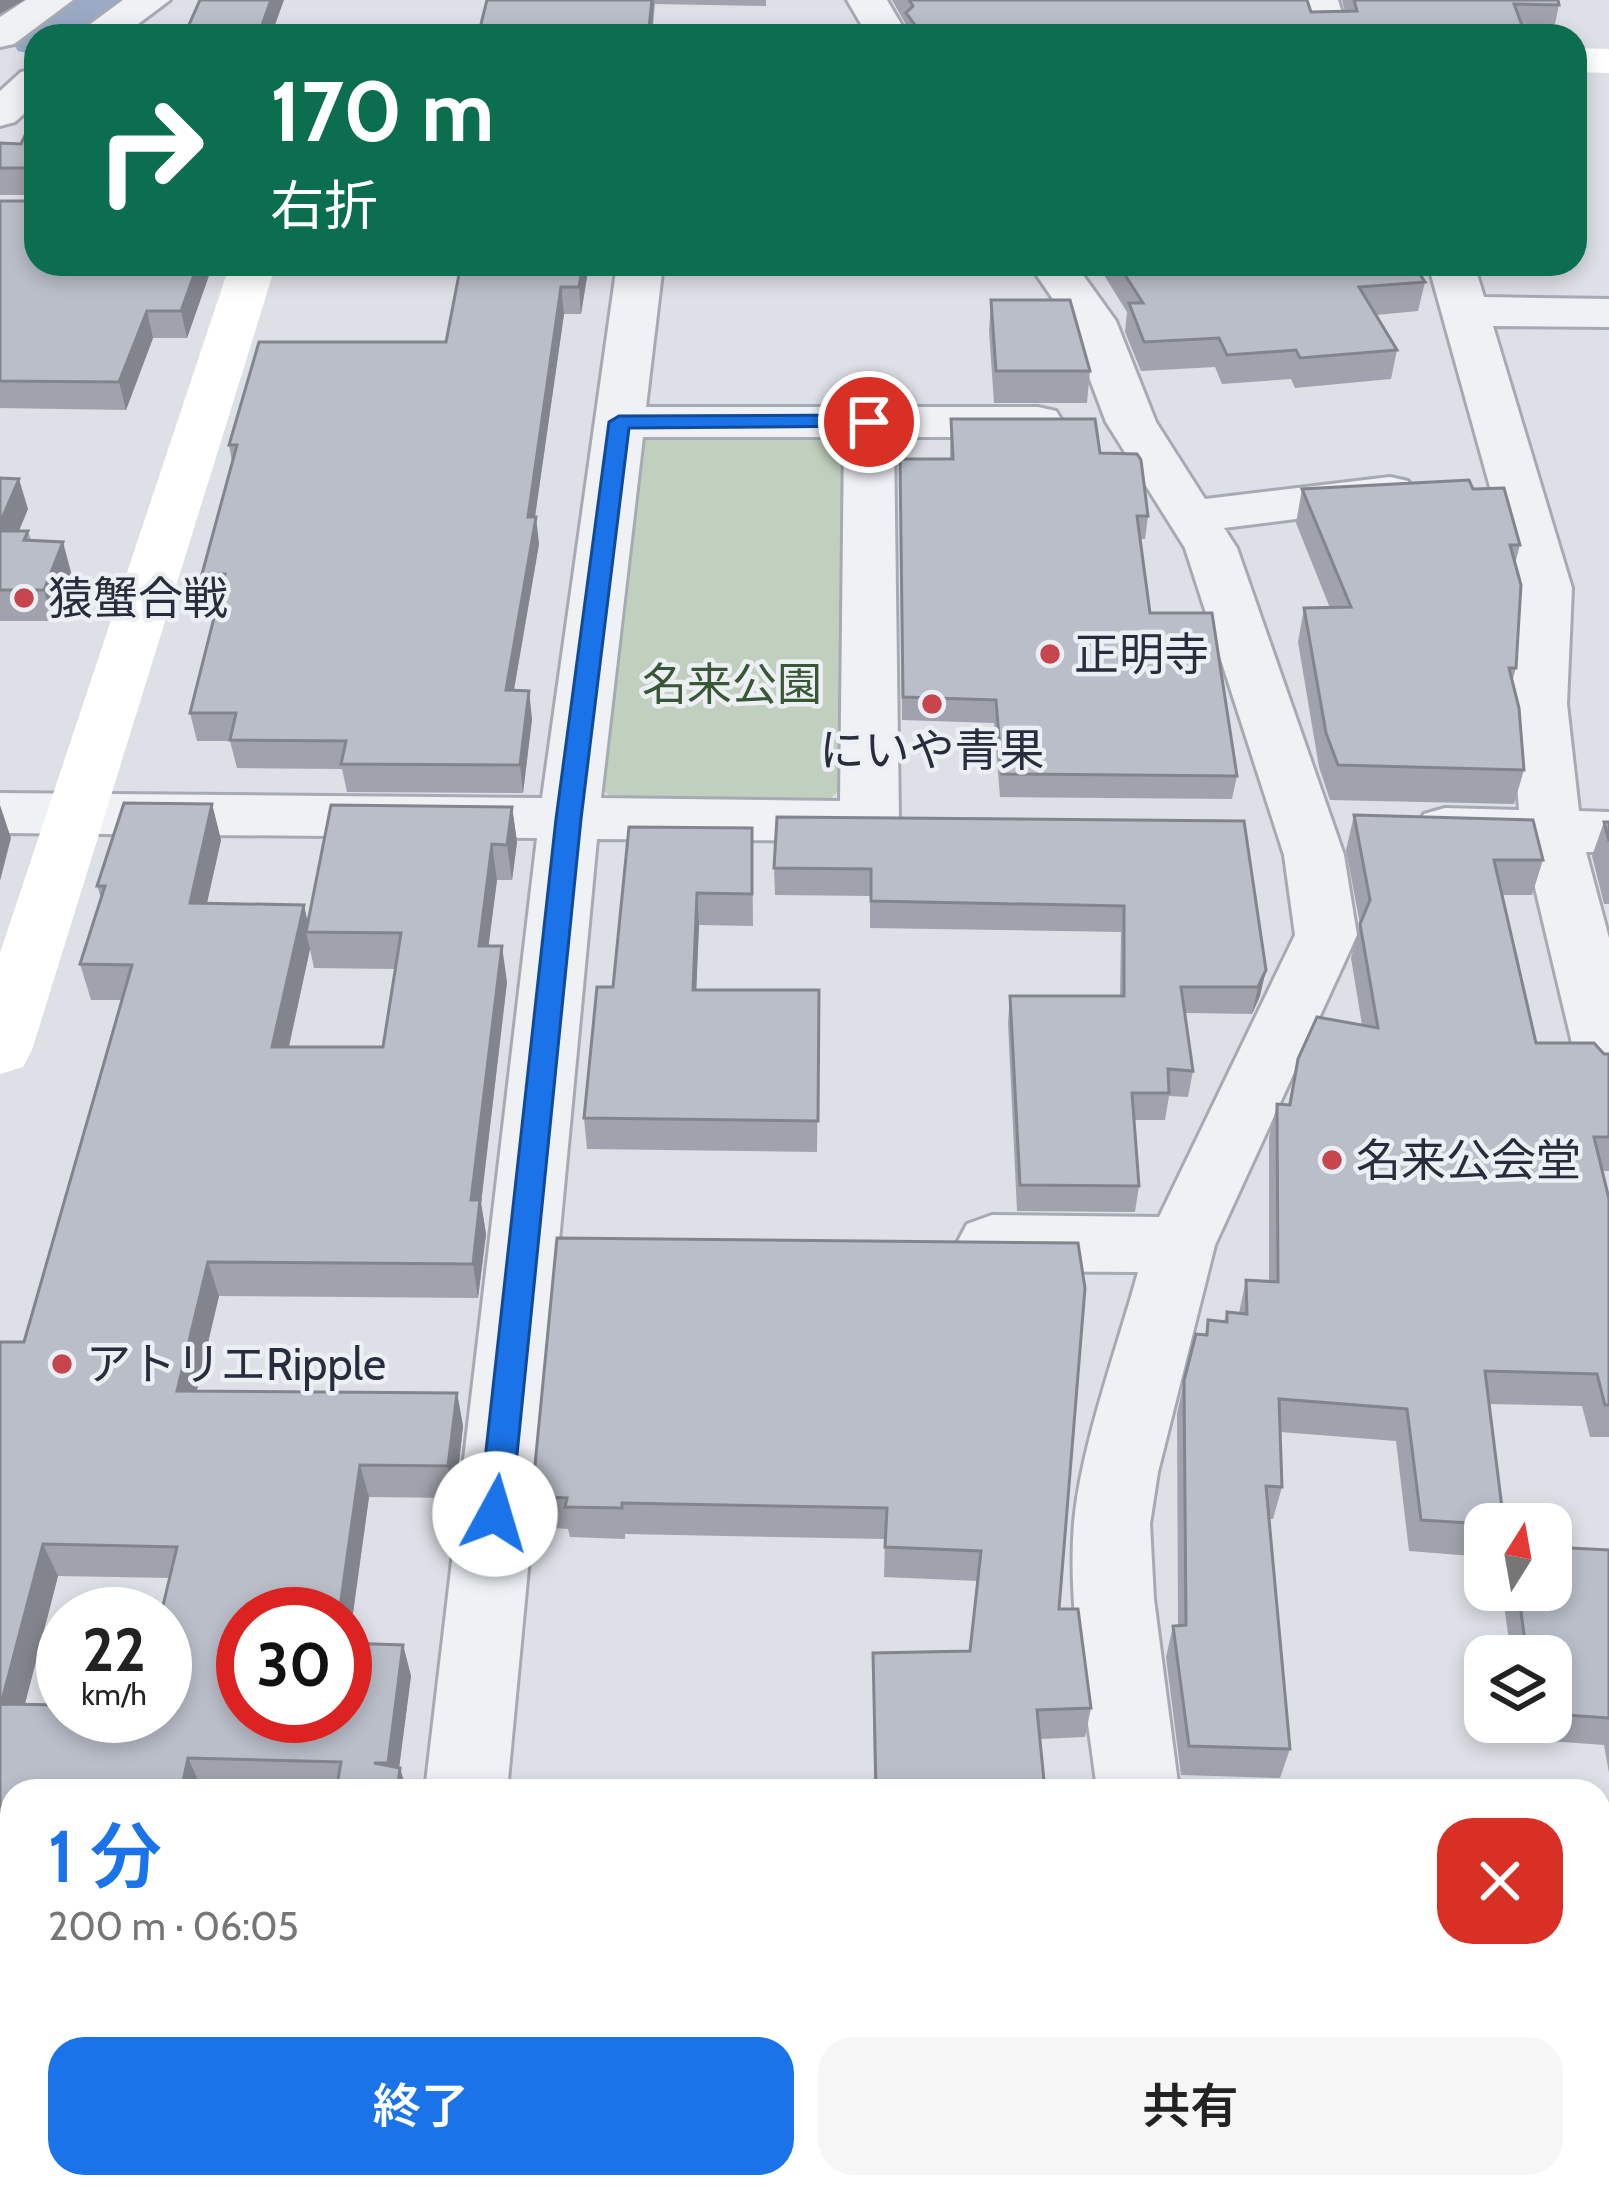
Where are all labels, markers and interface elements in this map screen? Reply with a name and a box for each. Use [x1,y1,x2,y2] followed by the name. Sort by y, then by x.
[270,60,494,162] text: 170 m
[72,72,228,228] icon: right
[270,173,378,239] text: 右折
[818,371,920,473] pin
[836,389,902,455] icon: arrive
[48,571,228,625] place label: 猿蟹合戦
[11,585,37,611] marker: 猿蟹合戦
[1074,627,1209,681] place label: 正明寺
[1037,641,1063,667] marker: 正明寺
[642,657,822,711] park label: 名来公園
[919,691,945,717] marker: にいや青果
[819,723,1045,777] place label: にいや青果
[1356,1133,1581,1187] place label: 名来公会堂
[1319,1147,1345,1173] marker: 名来公会堂
[86,1337,386,1391] place label: アトリエRipple
[49,1351,75,1377] marker: アトリエRipple
[432,1451,558,1577] position arrow
[1464,1503,1572,1611] north arrow
[1464,1503,1572,1743] map controls
[216,1587,372,1743] speed limit sign: 30
[82,1613,146,1686] text: 22
[1464,1635,1572,1743] button: layers
[81,1676,147,1713] text: km/h
[48,1813,162,1900] text: 1 分
[1437,1818,1563,1944] button: close
[48,1902,299,1950] text: 200 m · 06:05
[48,2037,794,2175] button: 終了
[818,2037,1563,2175] button: 共有

